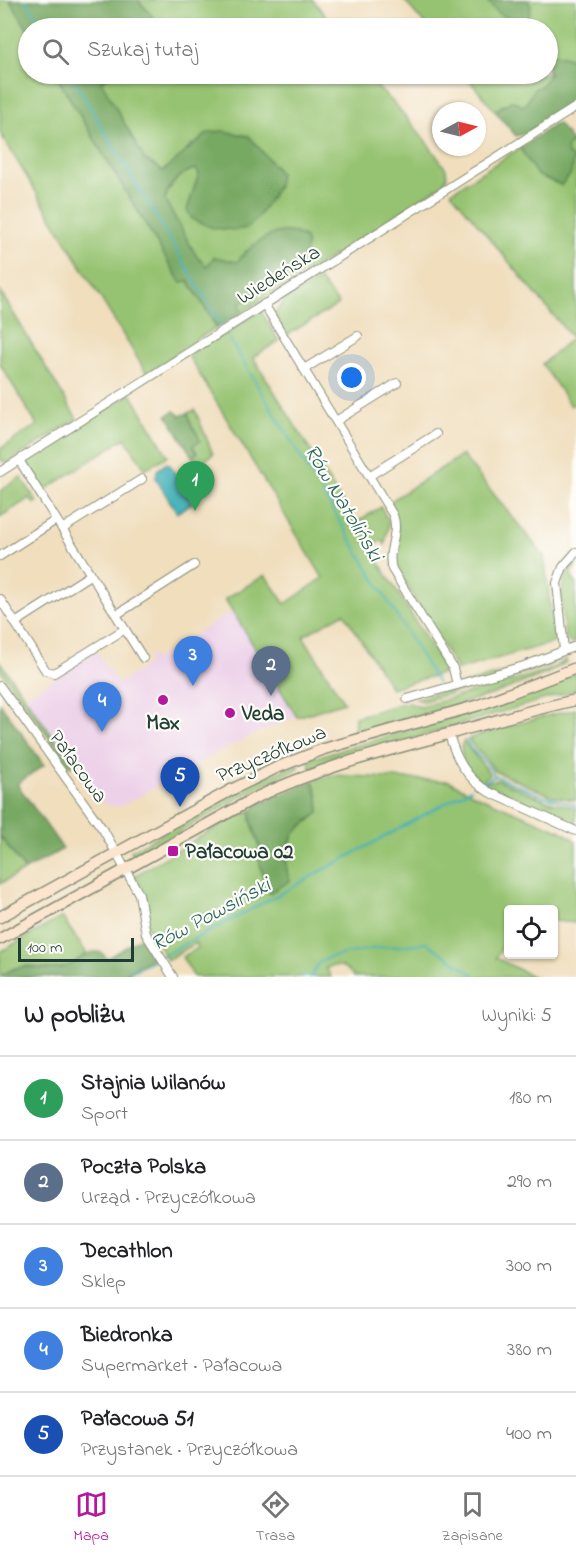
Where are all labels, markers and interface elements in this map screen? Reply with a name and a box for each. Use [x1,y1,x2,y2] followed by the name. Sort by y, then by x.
[18,18,558,84] search box
[39,35,72,68] icon: search
[87,35,198,67] text: Szukaj tutaj
[432,102,486,156] north arrow
[232,238,327,313] street label: Wiedeńska
[337,363,366,392] your location
[295,439,391,570] water label: Rów Natoliński
[176,462,214,511] pin: 1
[174,636,212,686] pin: 3
[252,646,290,696] pin: 2
[82,682,122,732] pin: 4
[156,693,170,707] marker: Max
[241,700,284,730] place label: Veda
[223,706,237,720] marker: Veda
[146,709,180,739] place label: Max
[212,718,332,793] street label: Przyczółkowa
[41,724,114,810] street label: Pałacowa
[160,758,200,807] pin: 5
[185,838,294,868] place label: Pałacowa 02
[166,844,180,858] marker: Pałacowa 02
[146,870,279,961] water label: Rów Powsiński
[504,905,558,959] map controls
[504,905,558,959] button: locate
[18,935,134,962] scale bar
[27,936,62,960] text: 100 m
[24,997,125,1035] text: W pobliżu
[481,1002,552,1031] text: Wyniki: 5
[81,1068,225,1100] text: Stajnia Wilanów
[40,1084,47,1113] text: 1
[509,1084,552,1113] text: 180 m
[81,1100,128,1129] text: Sport
[81,1152,206,1184] text: Poczta Polska
[39,1168,48,1197] text: 2
[507,1168,552,1197] text: 290 m
[81,1184,256,1213] text: Urząd · Przyczółkowa
[81,1236,172,1268] text: Decathlon
[39,1252,48,1281] text: 3
[506,1252,552,1281] text: 300 m
[81,1268,126,1297] text: Sklep
[81,1320,173,1352] text: Biedronka
[39,1336,48,1365] text: 4
[507,1336,552,1365] text: 380 m
[81,1352,282,1381] text: Supermarket · Pałacowa
[81,1404,194,1436] text: Pałacowa 51
[38,1420,49,1449] text: 5
[506,1420,552,1449] text: 400 m
[81,1436,298,1465] text: Przystanek · Przyczółkowa
[73,1488,109,1548] tab: Mapa
[255,1488,295,1548] tab: Trasa
[442,1488,503,1548] tab: Zapisane

